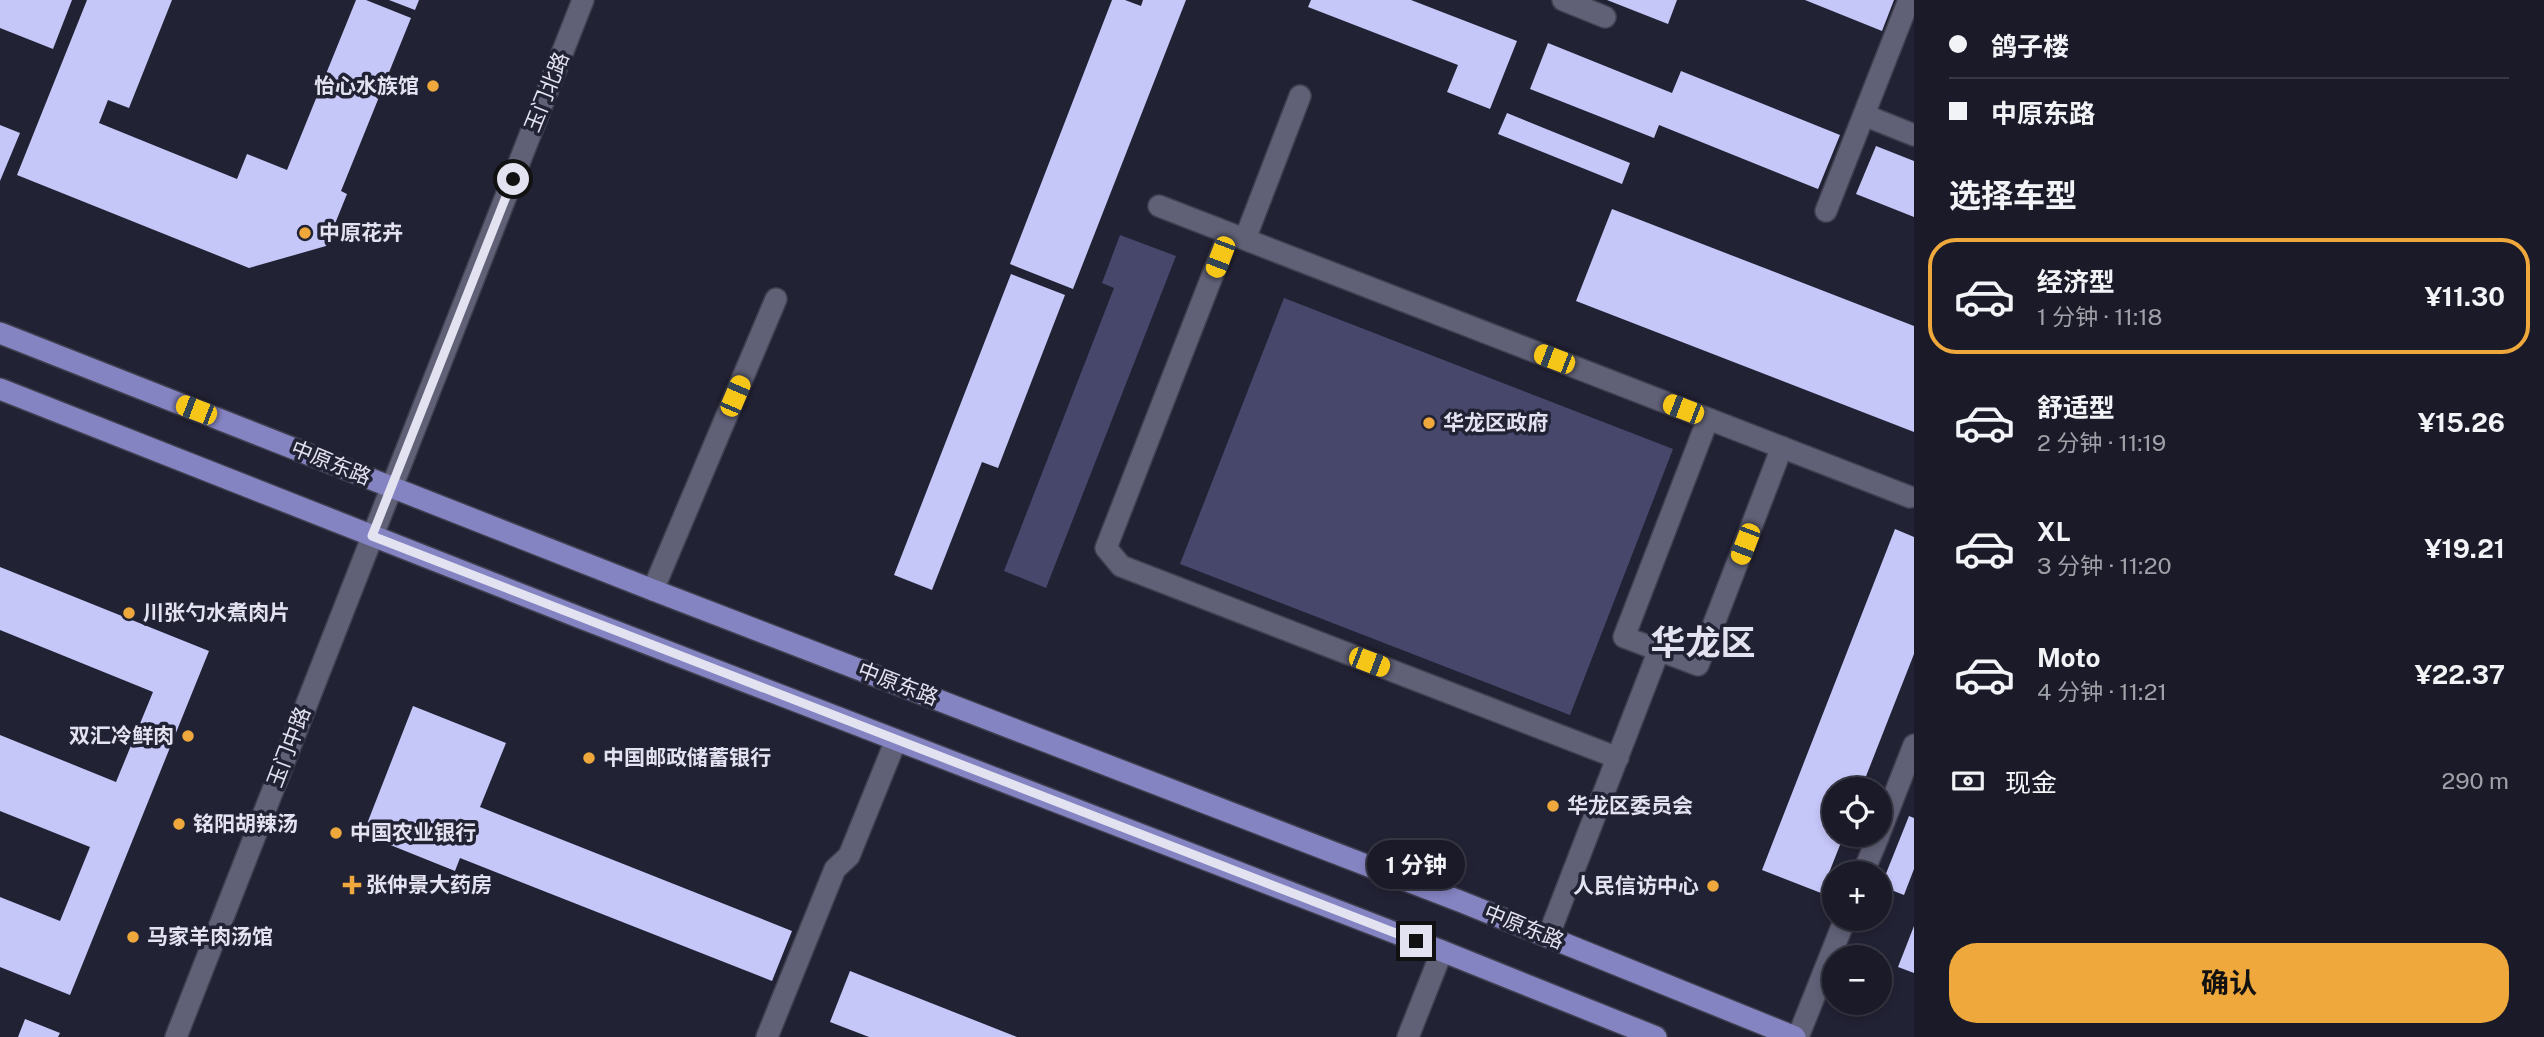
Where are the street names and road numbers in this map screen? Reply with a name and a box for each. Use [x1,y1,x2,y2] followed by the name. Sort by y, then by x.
[519,48,574,135] street label: 玉门北路
[288,435,375,490] street label: 中原东路
[854,657,942,710] street label: 中原东路
[262,703,315,791] street label: 玉门中路
[1481,899,1568,954] street label: 中原东路

